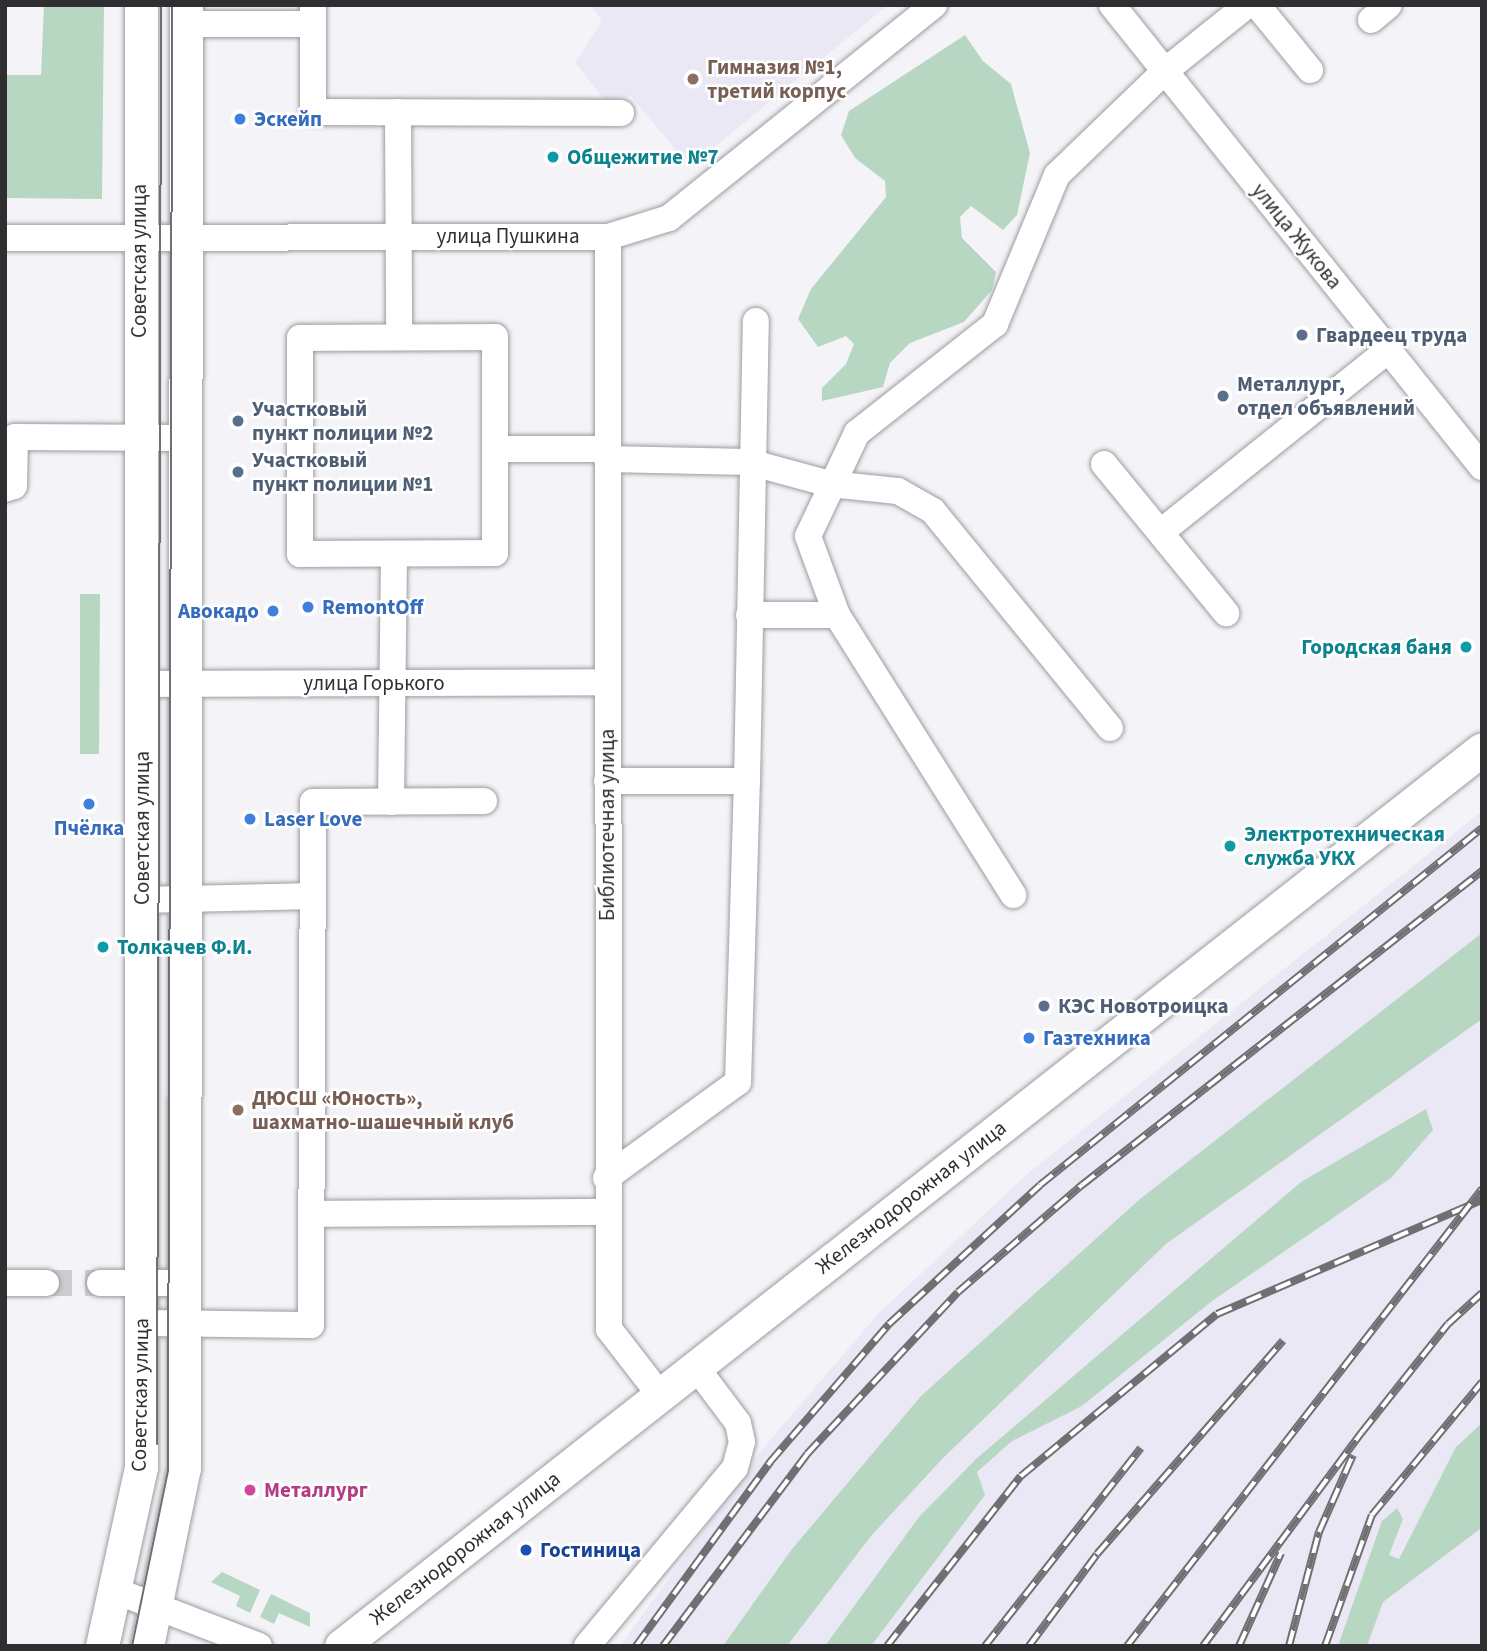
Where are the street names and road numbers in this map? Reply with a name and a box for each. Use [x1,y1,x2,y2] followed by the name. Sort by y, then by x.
[1247,178,1347,294] street label: улица Жукова
[126,184,152,338] street label: Советская улица
[437,223,579,249] street label: улица Пушкина
[303,670,445,696] street label: улица Горького
[594,729,620,921] street label: Библиотечная улица
[129,751,155,905] street label: Советская улица
[811,1115,1011,1279] street label: Железнодорожная улица
[126,1318,154,1472] street label: Советская улица
[365,1466,565,1630] street label: Железнодорожная улица

